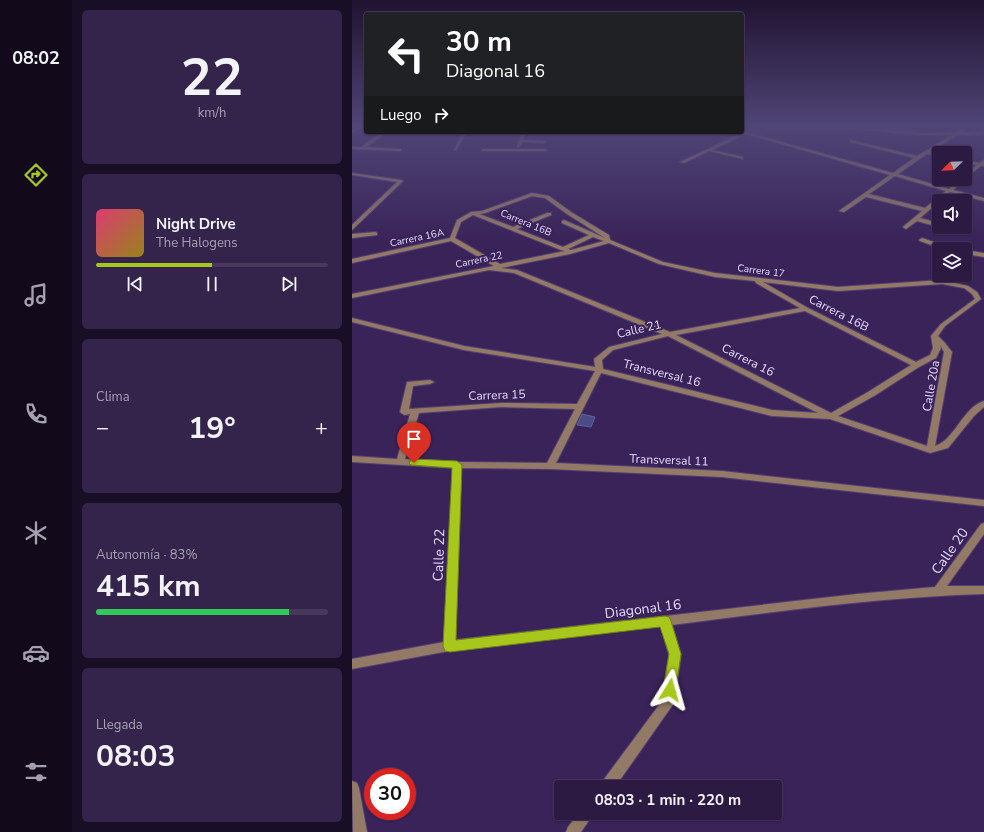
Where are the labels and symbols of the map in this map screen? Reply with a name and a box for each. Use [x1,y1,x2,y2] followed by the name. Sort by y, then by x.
[932,146,972,186] north arrow
[498,206,554,240] street label: Carrera 16B
[389,225,446,251] street label: Carrera 16A
[454,248,504,272] street label: Carrera 22
[736,261,786,281] street label: Carrera 17
[806,291,872,335] street label: Carrera 16B
[615,316,663,342] street label: Calle 21
[719,340,777,380] street label: Carrera 16
[622,356,702,390] street label: Transversal 16
[919,359,943,413] street label: Calle 20a
[468,386,526,404] street label: Carrera 15
[397,422,431,463] pin
[629,451,709,469] street label: Transversal 11
[927,524,973,578] street label: Calle 20
[429,528,449,582] street label: Calle 22
[604,595,682,623] street label: Diagonal 16
[649,669,691,711] position arrow
[364,768,416,820] speed limit sign: 30

